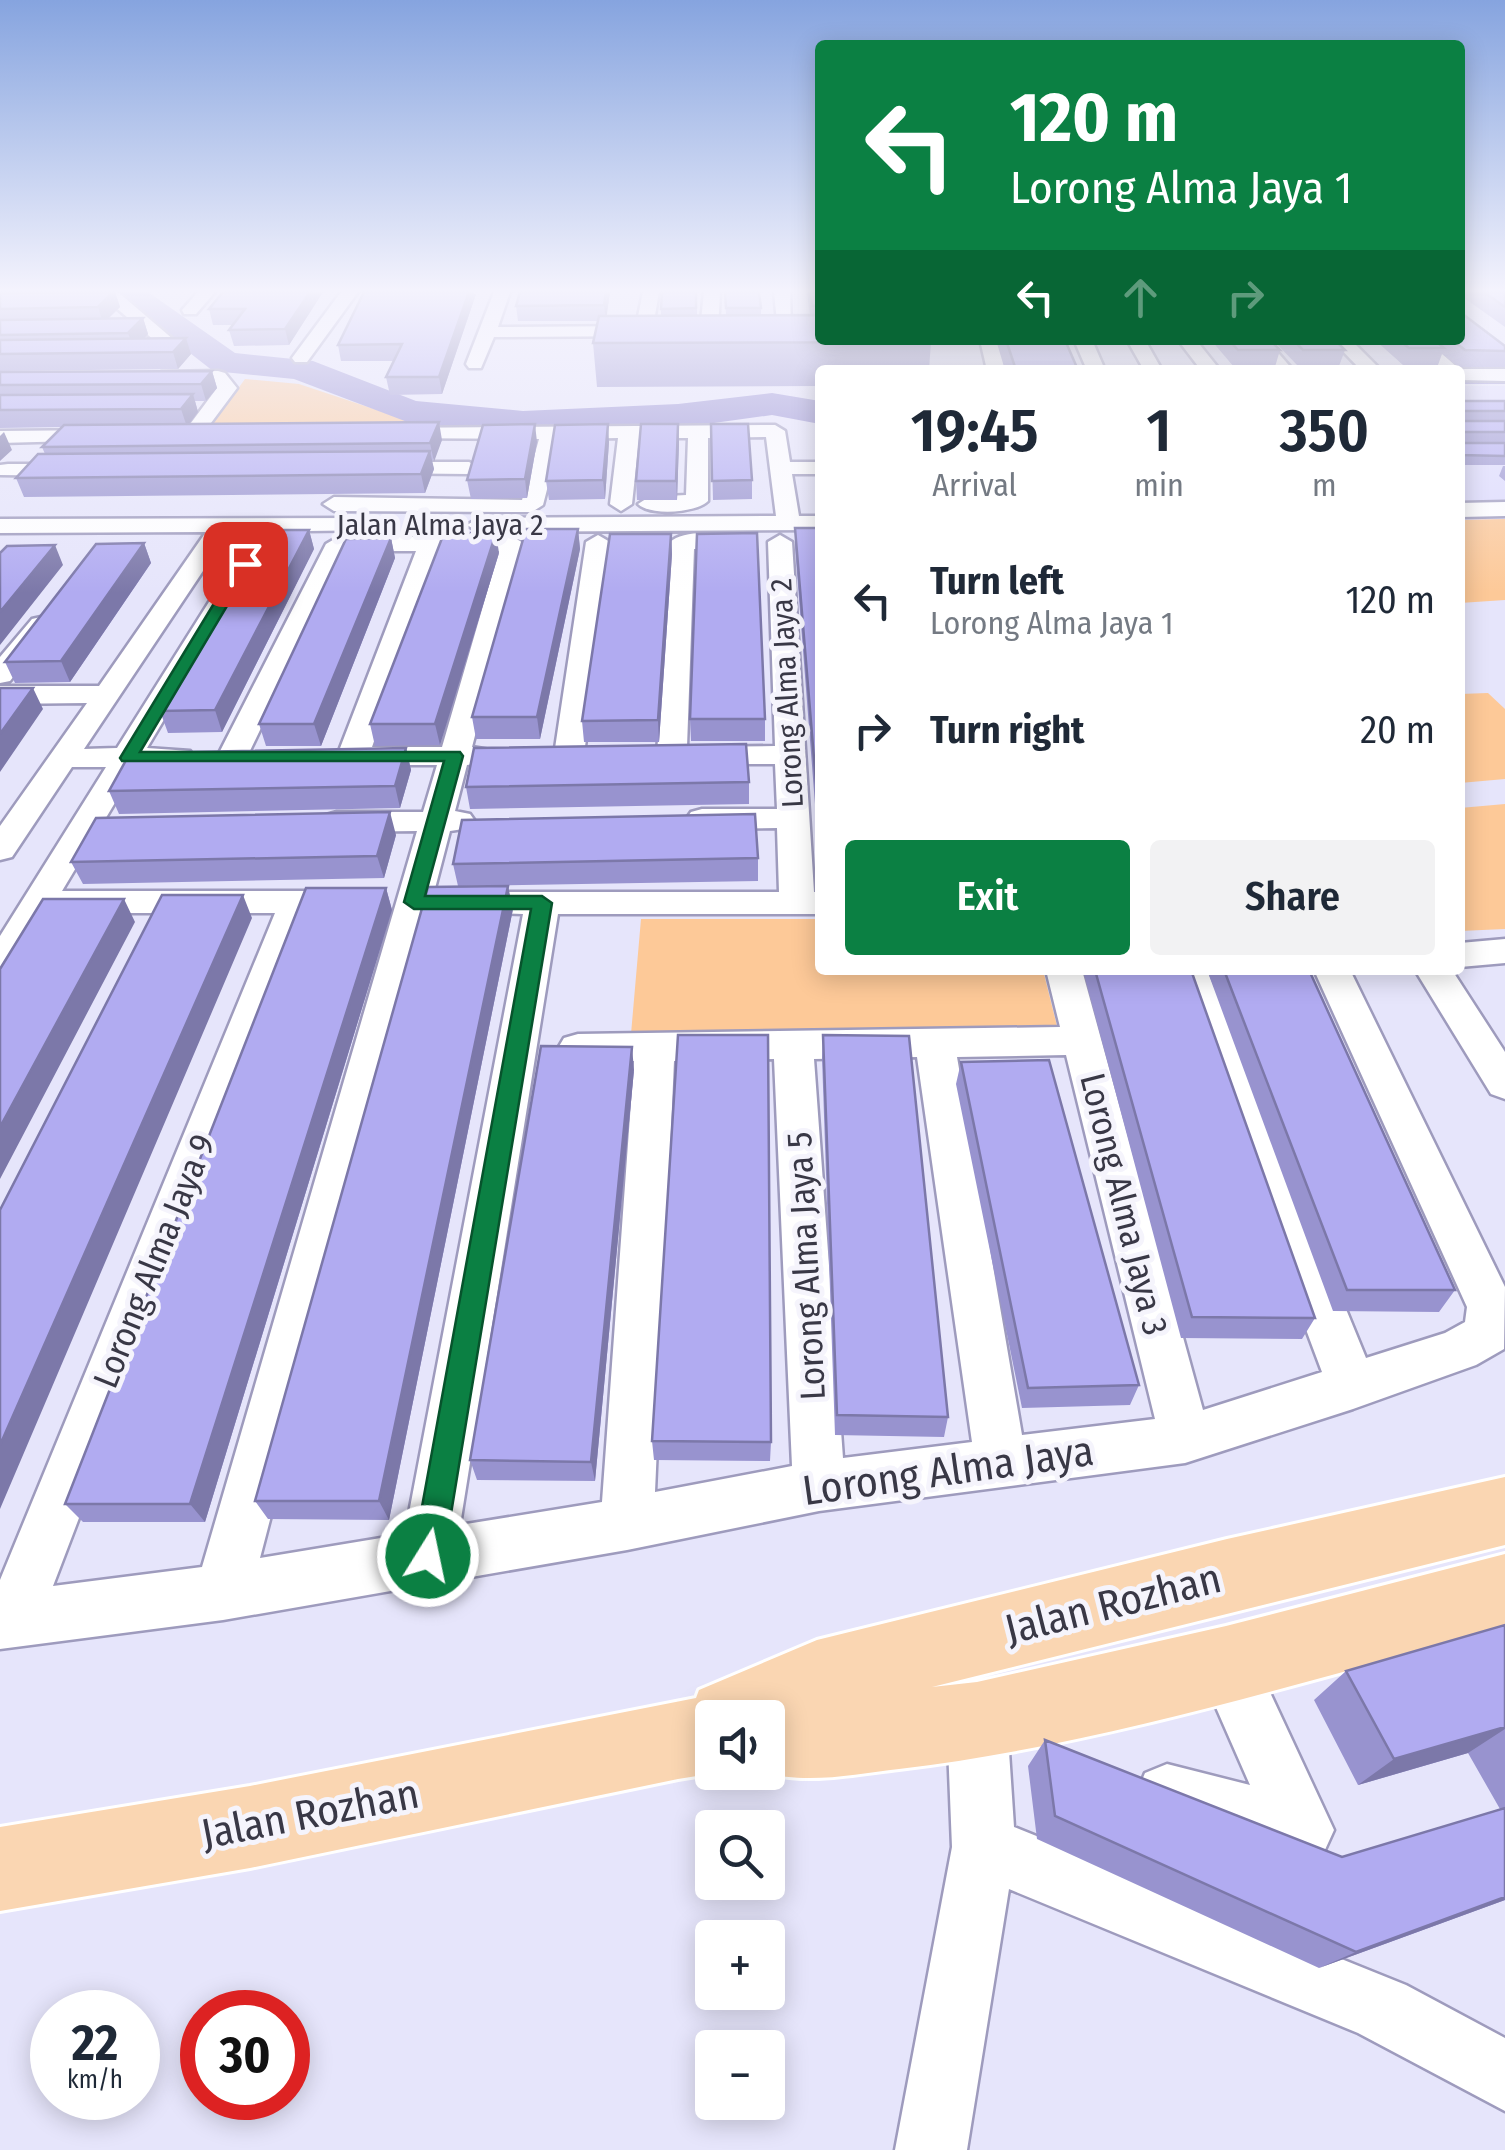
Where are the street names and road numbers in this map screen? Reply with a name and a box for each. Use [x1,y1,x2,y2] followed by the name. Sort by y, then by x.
[337,507,543,543] street label: Jalan Alma Jaya 2
[763,577,811,809] street label: Lorong Alma Jaya 2
[1071,1069,1177,1339] street label: Lorong Alma Jaya 3
[84,1128,224,1394] street label: Lorong Alma Jaya 9
[778,1131,834,1401] street label: Lorong Alma Jaya 5
[799,1426,1097,1516] street label: Lorong Alma Jaya
[1000,1553,1226,1655] street label: Jalan Rozhan
[197,1768,423,1860] street label: Jalan Rozhan

